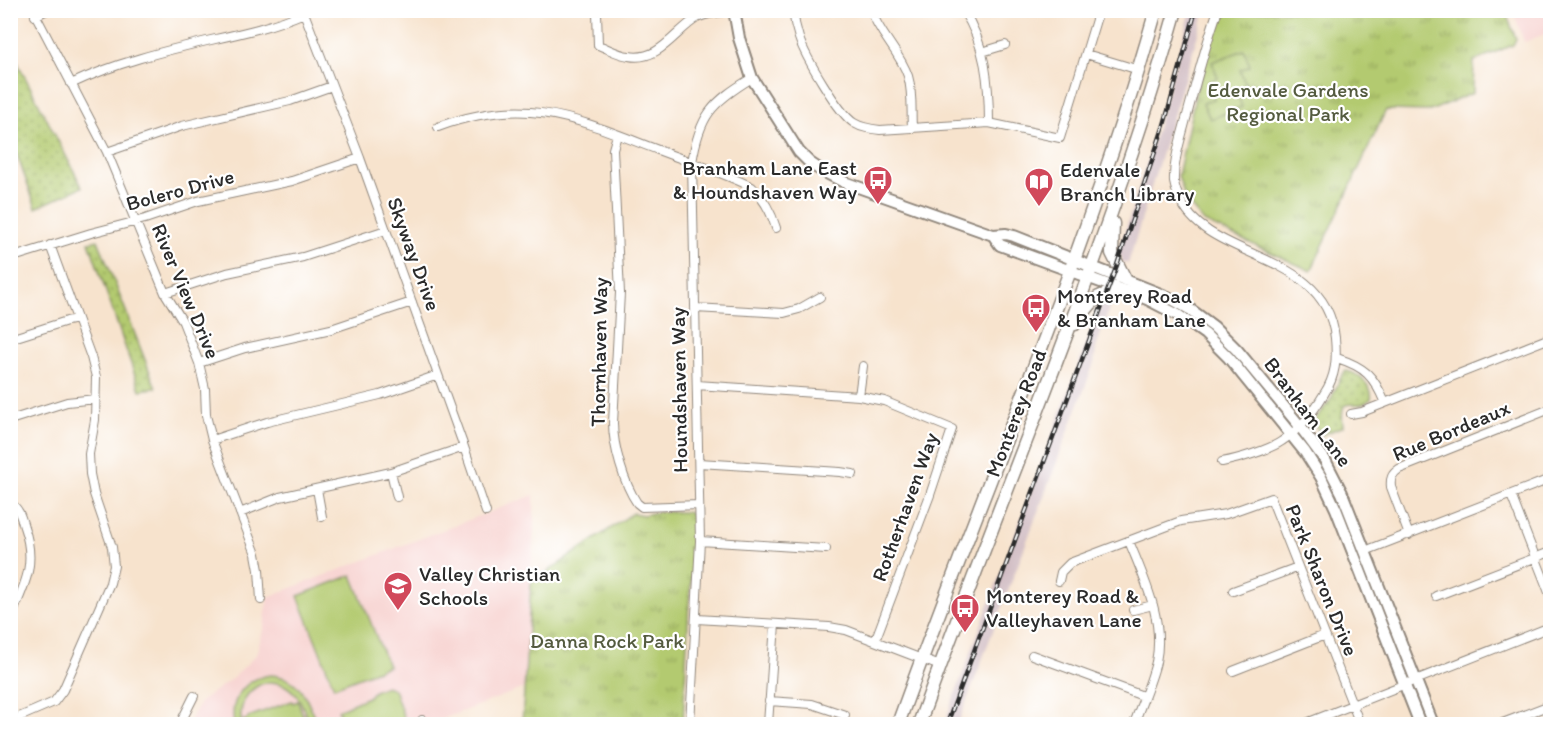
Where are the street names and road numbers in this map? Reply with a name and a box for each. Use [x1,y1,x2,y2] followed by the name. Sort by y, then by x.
[123,163,237,216] street label: Bolero Drive
[382,194,447,314] street label: Skyway Drive
[147,219,226,362] street label: River View Drive
[585,277,612,427] street label: Thornhaven Way
[665,307,692,473] street label: Houndshaven Way
[980,345,1051,480] street label: Monterey Road
[1259,352,1358,471] street label: Branham Lane
[1388,394,1514,466] street label: Rue Bordeaux
[866,429,943,585] street label: Rotherhaven Way
[1281,500,1364,659] street label: Park Sharon Drive

